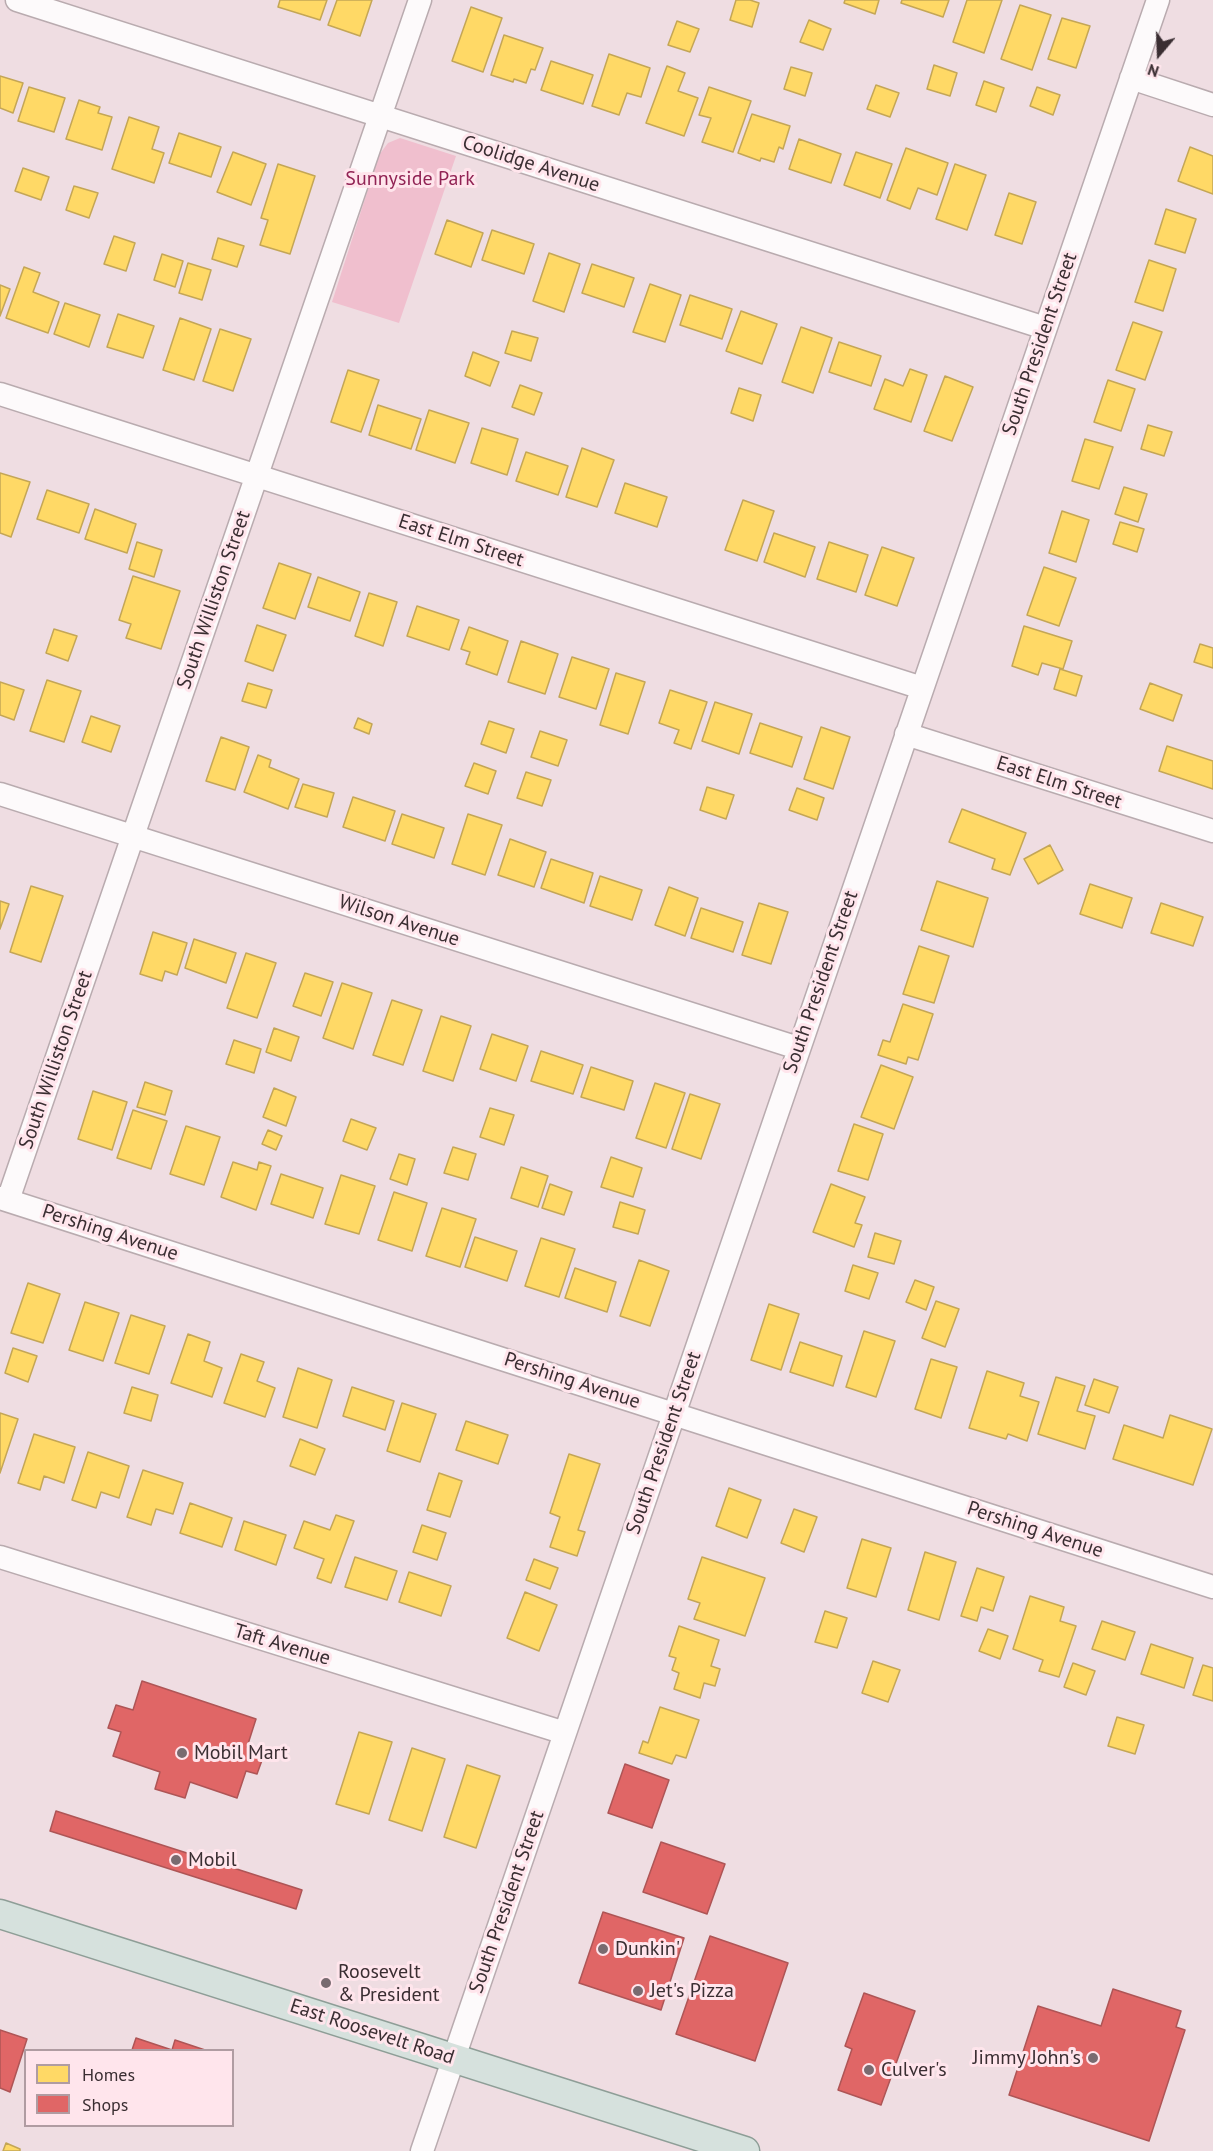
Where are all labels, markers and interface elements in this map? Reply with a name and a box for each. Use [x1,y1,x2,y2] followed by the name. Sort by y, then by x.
[1129,24,1189,84] north arrow
[1145,60,1161,82] text: N
[459,131,603,197] street label: Coolidge Avenue
[345,167,475,191] park label: Sunnyside Park
[997,250,1083,438] street label: South President Street
[172,508,256,692] street label: South Williston Street
[395,509,527,573] street label: East Elm Street
[993,751,1125,815] street label: East Elm Street
[778,888,864,1076] street label: South President Street
[336,890,462,952] street label: Wilson Avenue
[14,968,98,1152] street label: South Williston Street
[39,1200,181,1266] street label: Pershing Avenue
[501,1348,643,1414] street label: Pershing Avenue
[621,1349,707,1537] street label: South President Street
[964,1497,1106,1563] street label: Pershing Avenue
[231,1619,333,1671] street label: Taft Avenue
[194,1741,288,1765] place label: Mobil Mart
[175,1746,189,1760] marker: Mobil Mart
[464,1808,550,1996] street label: South President Street
[188,1848,237,1872] place label: Mobil
[169,1853,183,1867] marker: Mobil
[615,1937,680,1961] place label: Dunkin'
[596,1942,610,1956] marker: Dunkin'
[338,1960,439,2007] place label: Roosevelt & President
[319,1976,333,1990] marker: Roosevelt & President
[650,1979,734,2003] place label: Jet's Pizza
[631,1984,645,1998] marker: Jet's Pizza
[287,1994,457,2070] street label: East Roosevelt Road
[973,2046,1081,2070] place label: Jimmy John's
[24,2049,234,2127] legend
[1086,2051,1100,2065] marker: Jimmy John's
[881,2058,947,2082] place label: Culver's
[82,2063,135,2086] text: Homes
[862,2063,876,2077] marker: Culver's
[82,2093,128,2116] text: Shops

